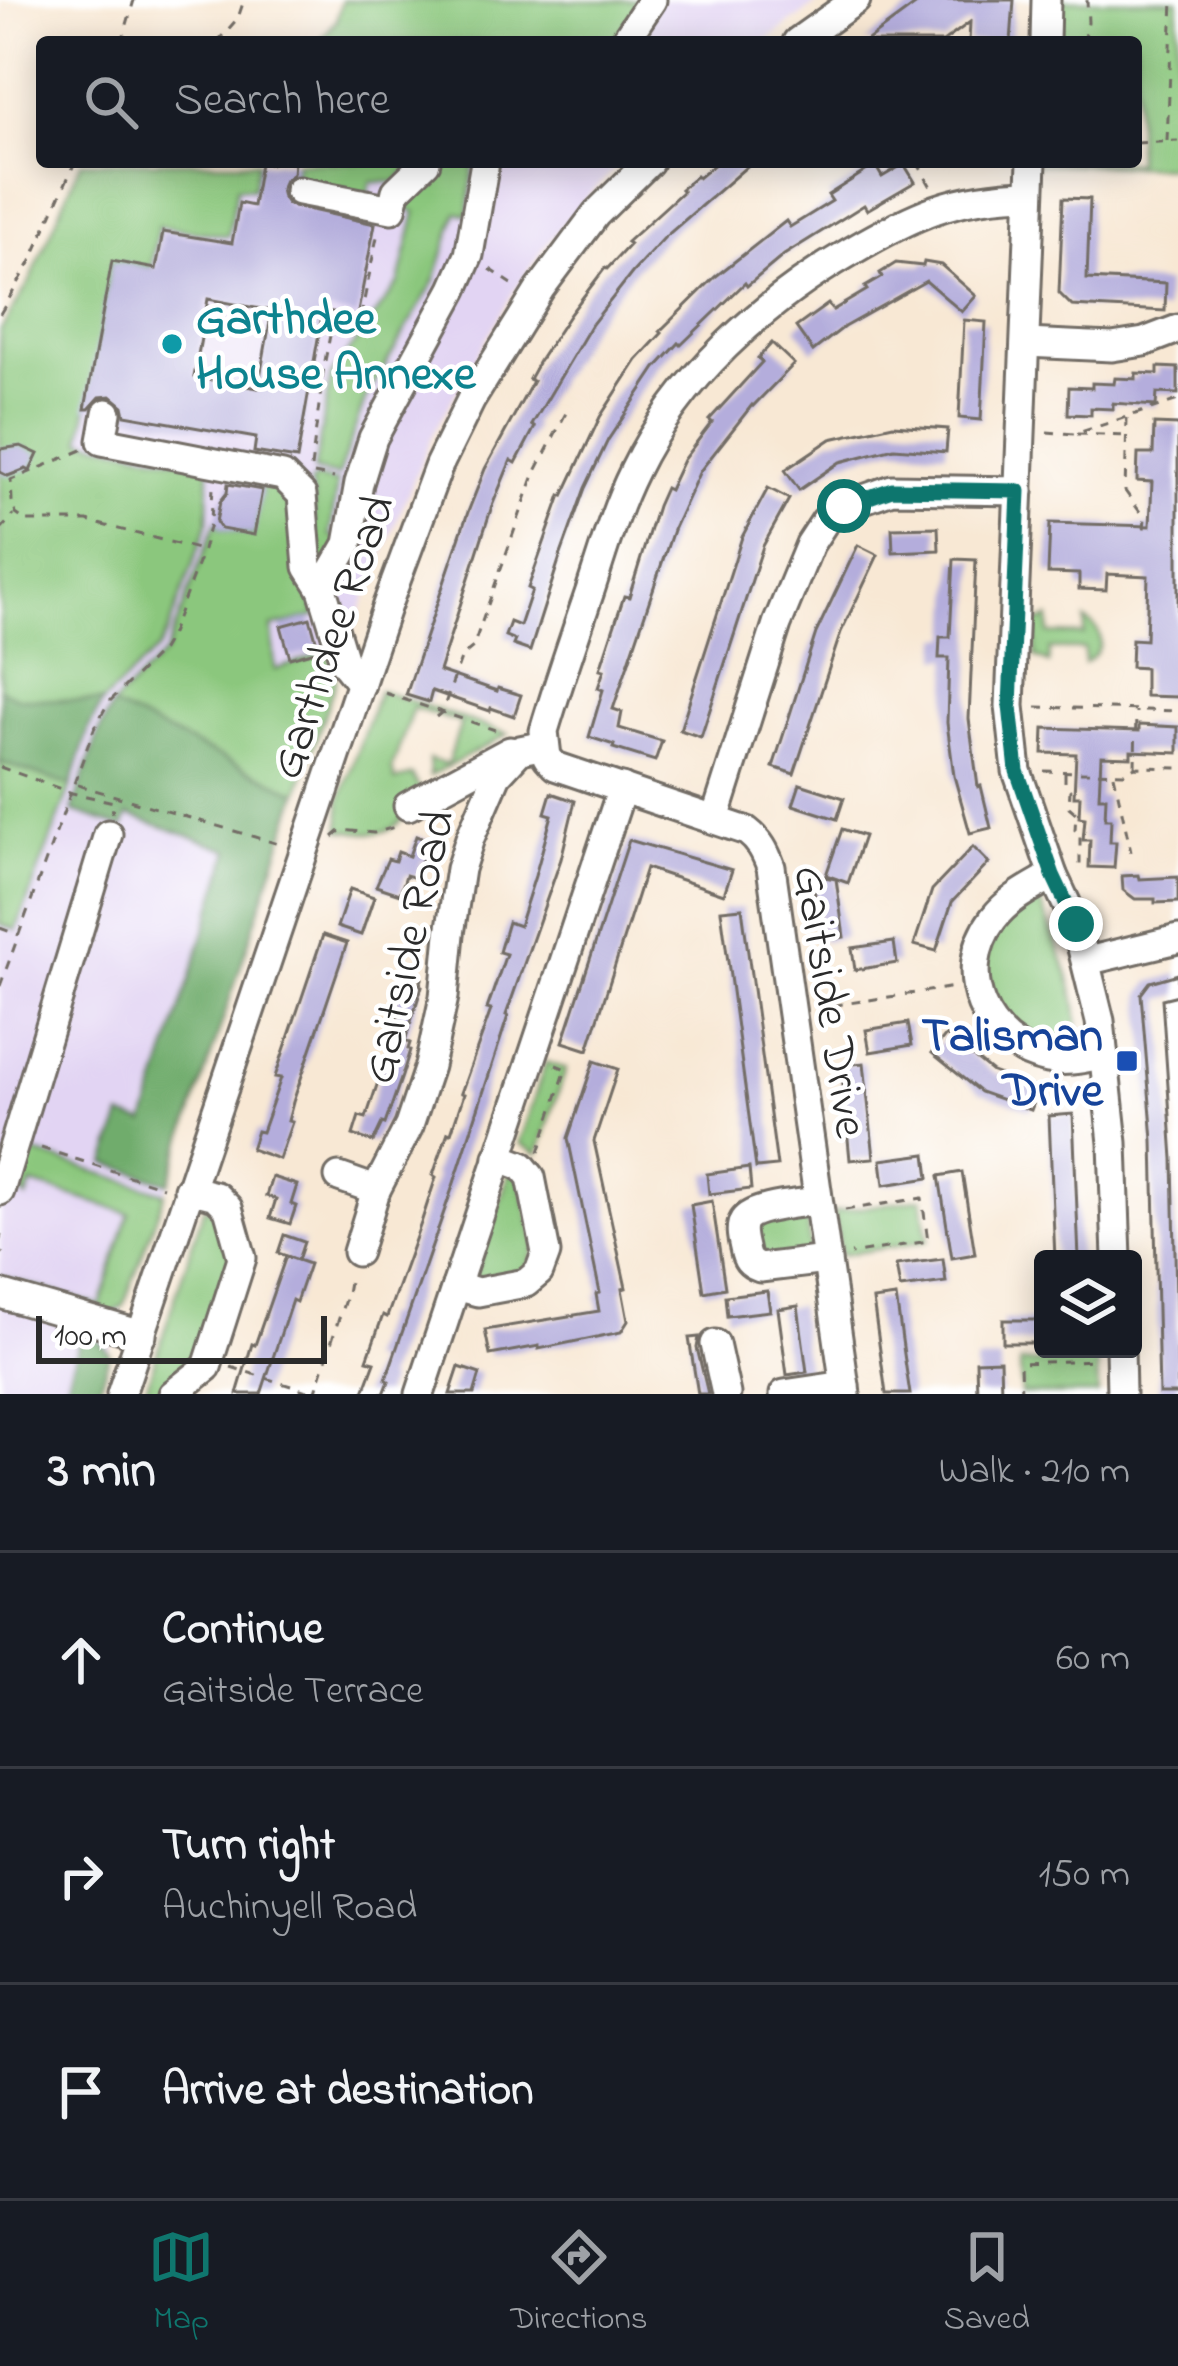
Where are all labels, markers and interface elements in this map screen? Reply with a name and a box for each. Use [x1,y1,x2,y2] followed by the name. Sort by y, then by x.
[36,36,1142,168] search box
[78,69,144,135] icon: search
[174,69,390,135] text: Search here
[196,286,477,411] place label: Garthdee House Annexe
[159,331,185,357] marker: Garthdee House Annexe
[817,479,871,533] route start
[253,486,416,789] street label: Garthdee Road
[345,803,476,1091] street label: Gaitside Road
[772,861,884,1143] street label: Gaitside Drive
[1049,897,1103,951] route end
[922,1003,1104,1128] place label: Talisman Drive
[1114,1048,1140,1074] marker: Talisman Drive
[1034,1250,1142,1358] map controls
[1034,1250,1142,1358] button: layers
[36,1310,327,1363] scale bar
[54,1313,127,1361] text: 100 m
[48,1435,156,1510] text: 3 min
[939,1444,1130,1501] text: Walk · 210 m
[162,1598,323,1664] text: Continue
[48,1627,114,1693] icon: ahead
[1056,1631,1130,1688] text: 60 m
[162,1664,424,1721] text: Gaitside Terrace
[162,1814,335,1880] text: Turn right
[48,1843,114,1909] icon: right
[1038,1847,1130,1904] text: 150 m
[162,1880,417,1937] text: Auchinyell Road
[48,2059,114,2125] icon: arrive
[162,2059,533,2125] text: Arrive at destination
[148,2224,214,2344] tab: Map
[510,2224,647,2344] tab: Directions
[944,2224,1030,2344] tab: Saved

